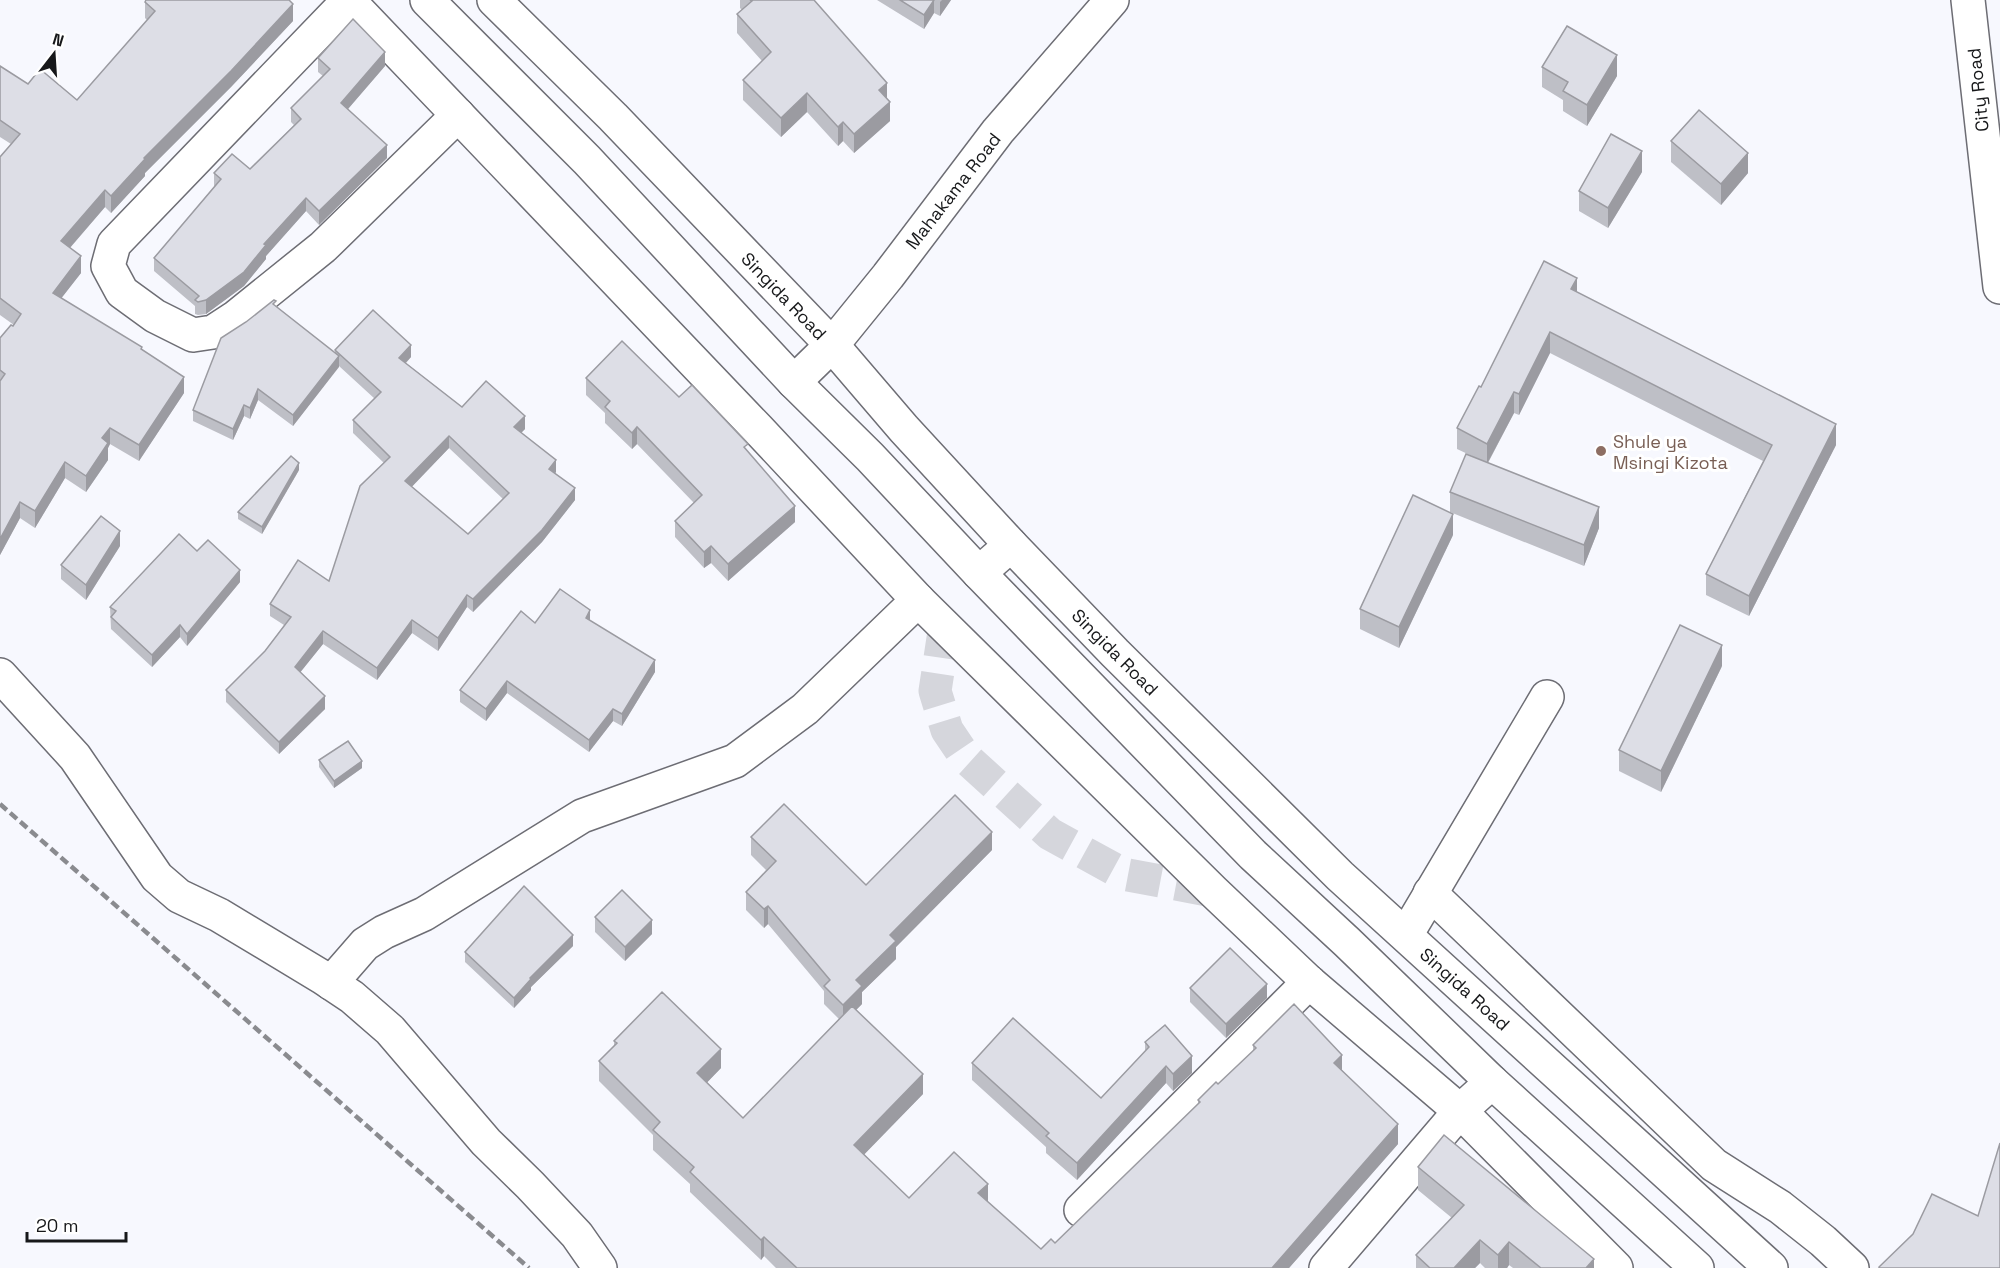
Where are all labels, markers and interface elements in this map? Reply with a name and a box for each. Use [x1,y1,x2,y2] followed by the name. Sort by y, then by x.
[24,24,84,84] north arrow
[50,29,66,52] text: N
[1962,47,1994,133] street label: City Road
[900,128,1006,254] street label: Mahakama Road
[736,247,832,345] street label: Singida Road
[1613,430,1728,474] place label: Shule ya Msingi Kizota
[1594,444,1608,458] marker: Shule ya Msingi Kizota
[1067,604,1163,700] street label: Singida Road
[1415,943,1515,1035] street label: Singida Road
[27,1205,126,1243] scale bar
[36,1214,79,1237] text: 20 m

